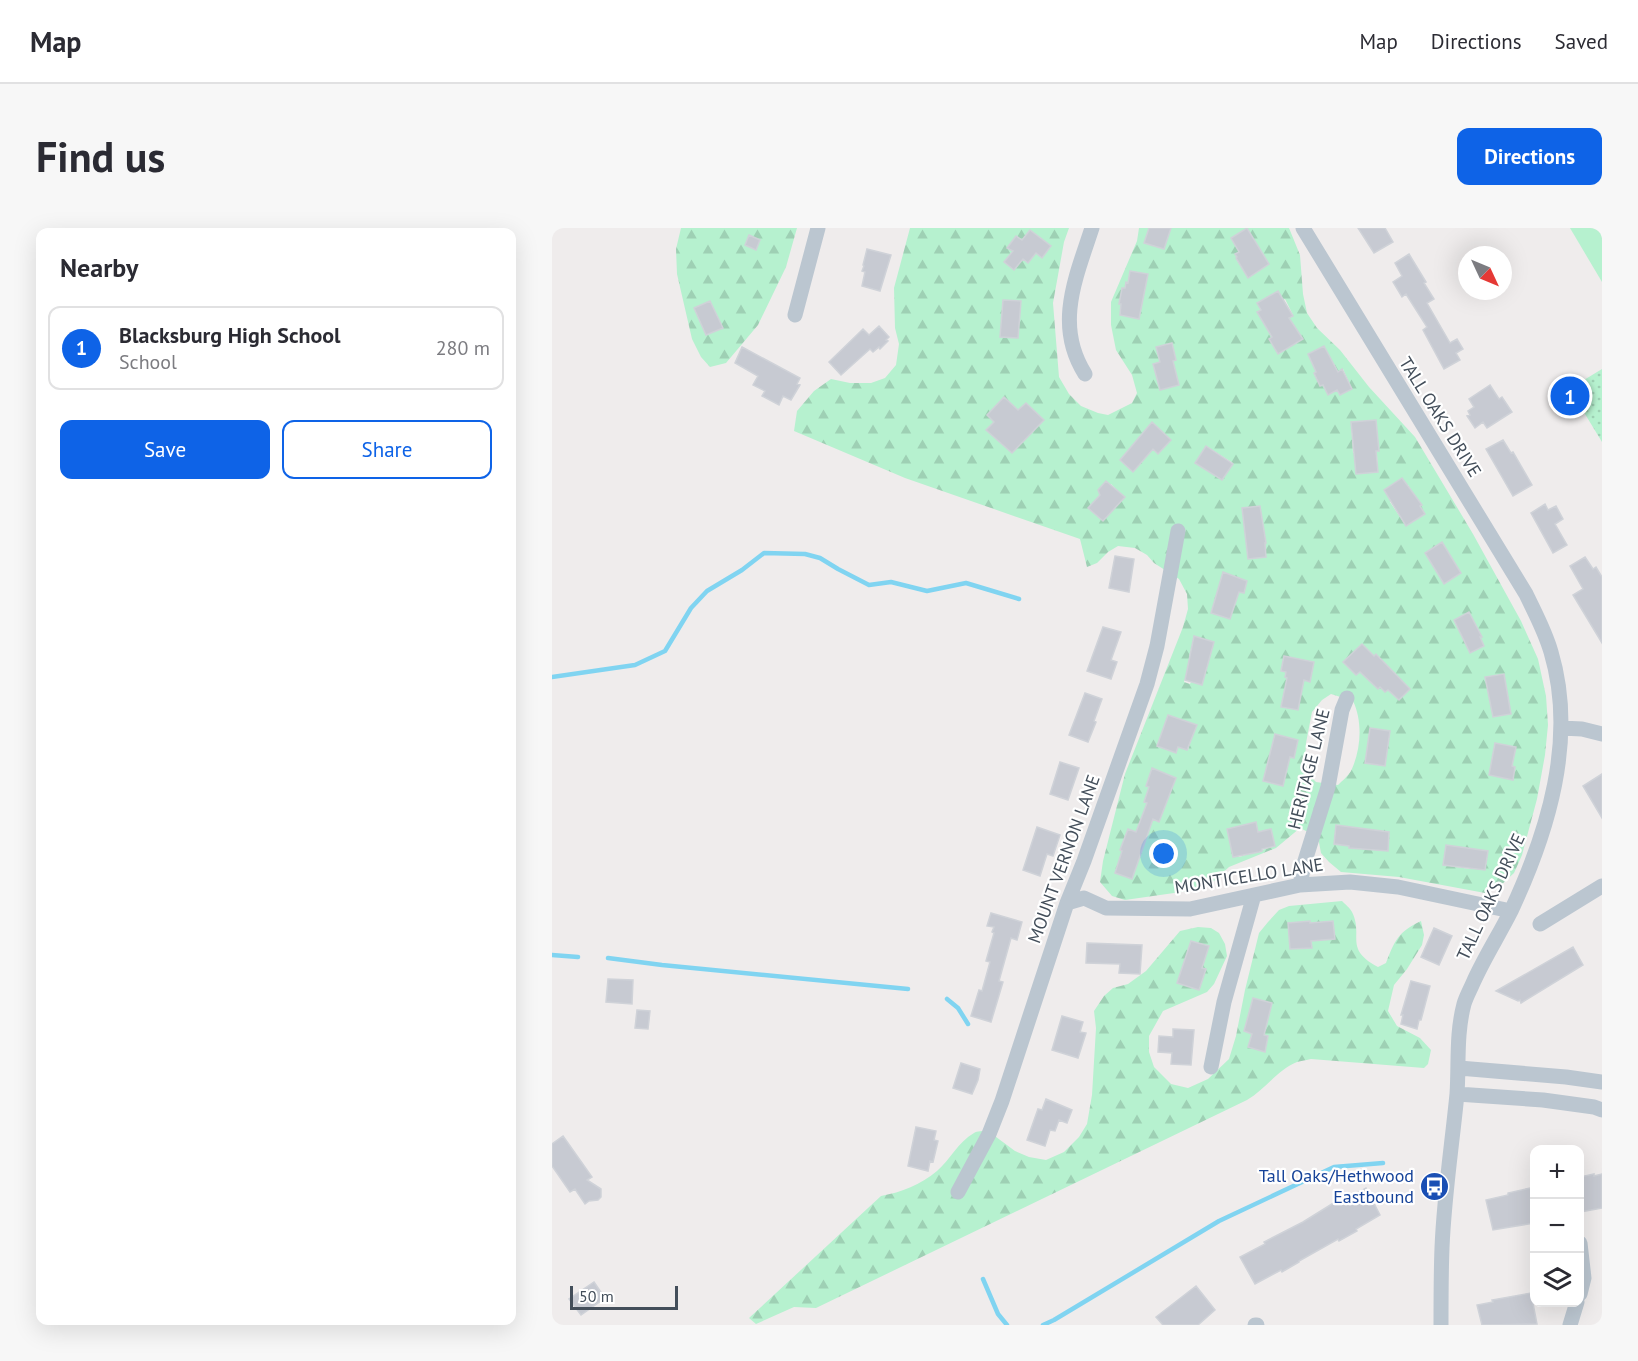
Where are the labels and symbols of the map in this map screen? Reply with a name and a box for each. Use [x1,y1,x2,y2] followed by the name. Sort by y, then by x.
[1458,246,1512,300] north arrow
[1394,352,1487,481] street label: TALL OAKS DRIVE
[1550,374,1590,418] pin: 1
[1282,706,1335,832] street label: HERITAGE LANE
[1022,771,1105,946] street label: MOUNT VERNON LANE
[1451,830,1530,964] street label: TALL OAKS DRIVE
[1149,839,1178,868] your location
[1173,852,1325,899] street label: MONTICELLO LANE
[1259,1164,1414,1208] place label: Tall Oaks/Hethwood Eastbound
[1419,1170,1451,1202] bus stop icon: Tall Oaks/Hethwood Eastbound
[570,1283,678,1310] scale bar

